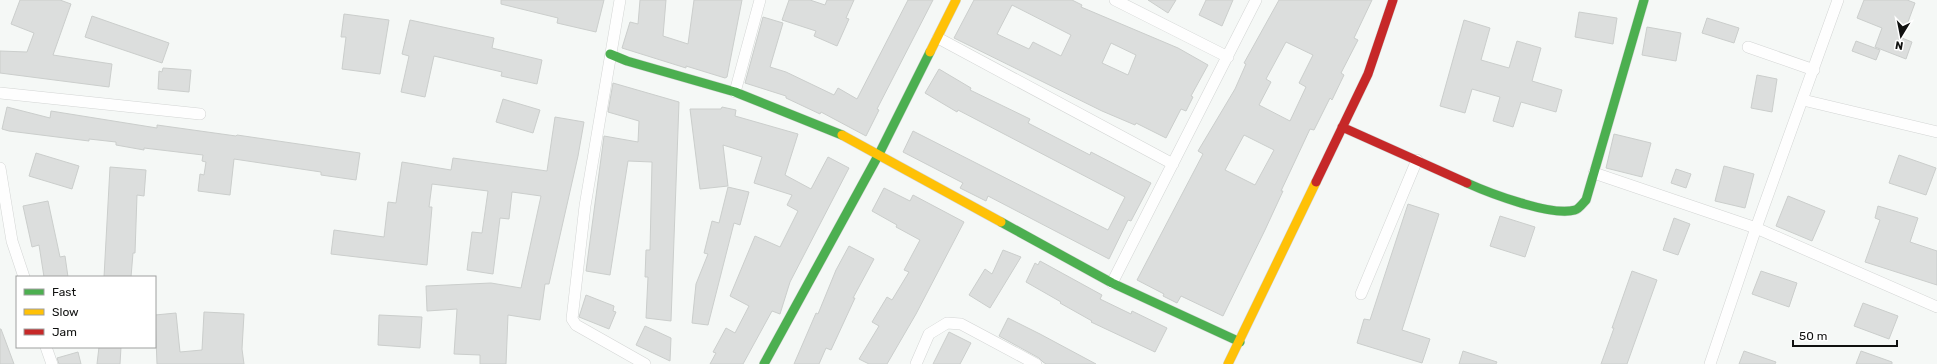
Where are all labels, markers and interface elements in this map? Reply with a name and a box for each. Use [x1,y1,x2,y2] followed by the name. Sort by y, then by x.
[1881,16,1921,56] north arrow
[1894,38,1904,52] text: N
[16,276,156,348] legend
[52,285,76,299] text: Fast
[52,305,79,319] text: Slow
[1793,322,1897,348] scale bar
[52,325,77,339] text: Jam
[1799,329,1827,343] text: 50 m

